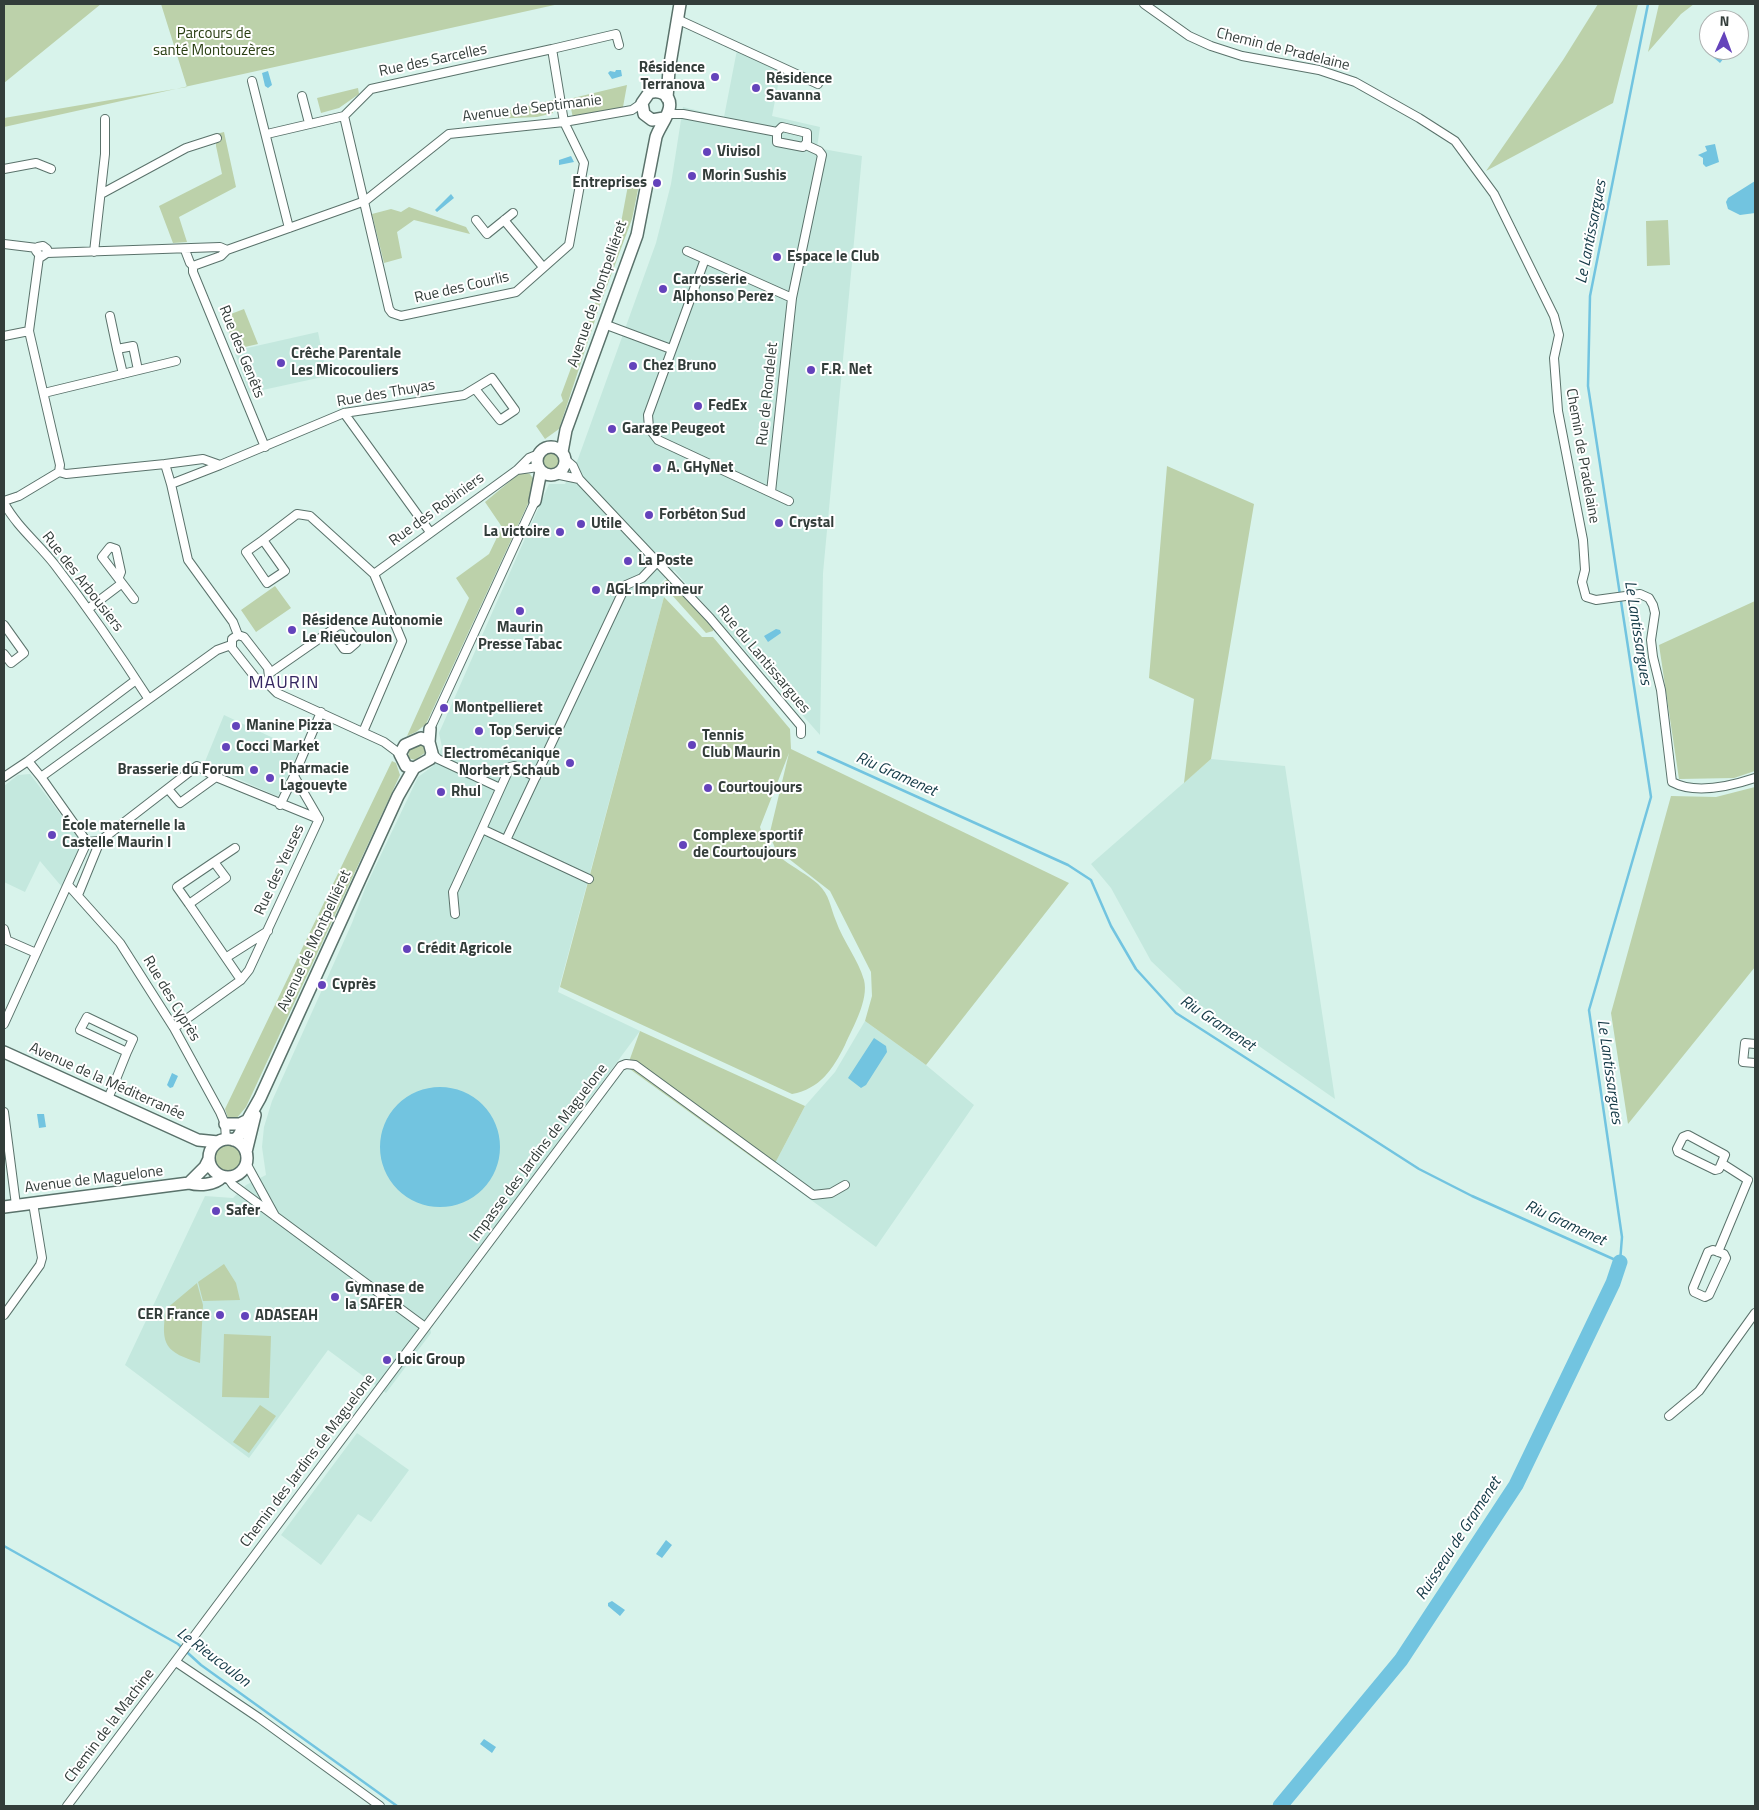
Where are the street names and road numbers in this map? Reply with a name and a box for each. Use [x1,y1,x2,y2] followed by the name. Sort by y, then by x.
[1214,25,1352,75] street label: Chemin de Pradelaine
[377,41,489,81] street label: Rue des Sarcelles
[461,92,603,126] street label: Avenue de Septimanie
[564,218,632,370] street label: Avenue de Montpelliéret
[413,268,511,308] street label: Rue des Courlis
[214,303,268,401] street label: Rue des Genêts
[754,341,782,447] street label: Rue de Rondelet
[336,377,436,411] street label: Rue des Thuyas
[1561,387,1603,525] street label: Chemin de Pradelaine
[386,469,488,551] street label: Rue des Robiniers
[37,528,127,636] street label: Rue des Arbousiers
[713,602,813,718] street label: Rue du Lantissargues
[251,822,309,918] street label: Rue des Yeuses
[274,867,356,1015] street label: Avenue de Montpelliéret
[138,953,204,1045] street label: Rue des Cyprès
[26,1039,188,1125] street label: Avenue de la Méditerranée
[466,1061,612,1245] street label: Impasse des Jardins de Maguelone
[24,1163,164,1197] street label: Avenue de Maguelone
[237,1371,379,1551] street label: Chemin des Jardins de Maguelone
[61,1666,159,1786] street label: Chemin de la Machine

